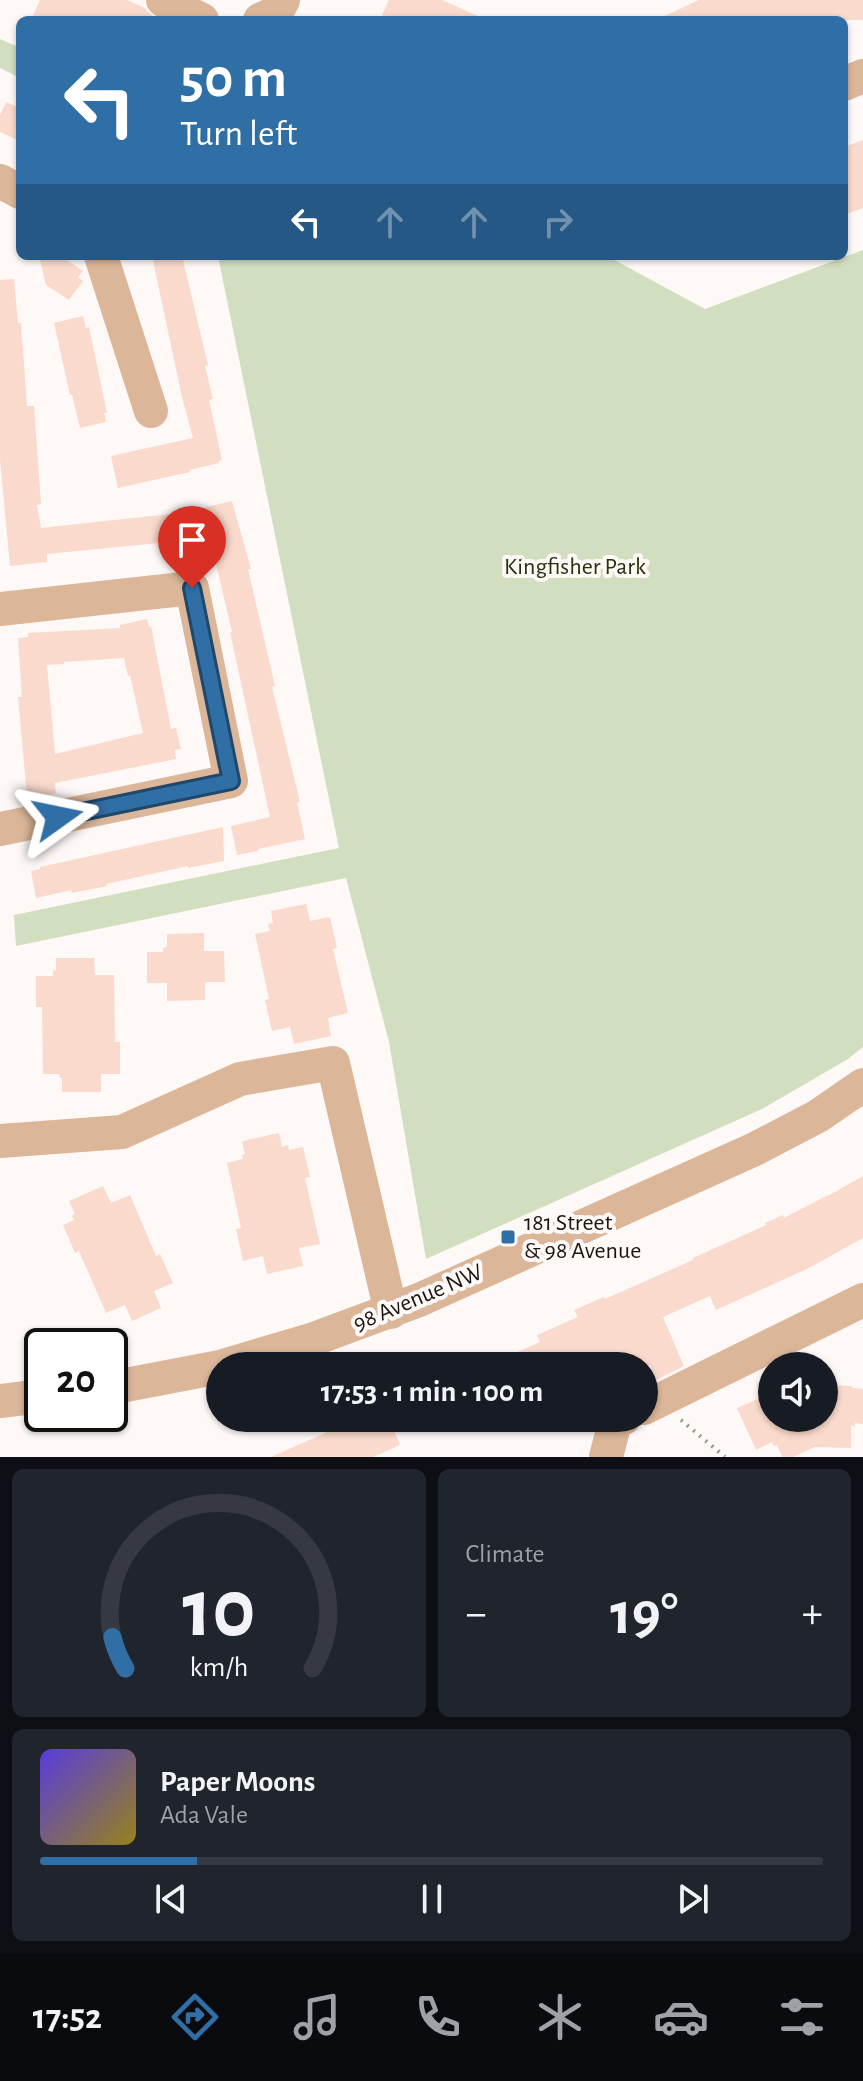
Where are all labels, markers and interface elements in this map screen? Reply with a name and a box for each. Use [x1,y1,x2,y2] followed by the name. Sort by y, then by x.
[48,48,152,152] icon: left
[180,51,287,107] text: 50 m
[180,116,297,152] text: Turn left
[284,200,328,244] icon: left
[368,200,412,244] icon: ahead
[452,200,496,244] icon: ahead
[536,200,580,244] icon: right
[158,506,226,588] pin
[170,518,214,562] icon: arrive
[504,555,646,579] park label: Kingfisher Park
[16,775,100,859] position arrow
[524,1211,641,1263] place label: 181 Street & 98 Avenue
[499,1228,517,1246] marker: 181 Street & 98 Avenue
[350,1260,487,1336] street label: 98 Avenue NW
[24,1328,128,1432] speed limit sign: 20
[758,1352,838,1432] map controls
[758,1352,838,1432] button: sound
[321,1377,543,1407] text: 17:53 · 1 min · 100 m
[466,1541,544,1567] text: Climate
[182,1568,255,1652] text: 10
[610,1585,678,1645] text: 19°
[466,1592,487,1636] text: −
[802,1592,823,1636] text: +
[189,1653,248,1682] text: km/h
[160,1767,315,1797] text: Paper Moons
[160,1802,248,1828] text: Ada Vale
[149,1877,193,1921] icon: previous
[410,1877,454,1921] icon: pause
[671,1877,715,1921] icon: next
[167,1989,223,2045] icon: directions
[289,1989,345,2045] icon: music
[410,1989,466,2045] icon: phone
[532,1989,588,2045] icon: climate
[653,1989,709,2045] icon: car
[774,1989,830,2045] icon: filters
[33,1999,102,2035] text: 17:52

